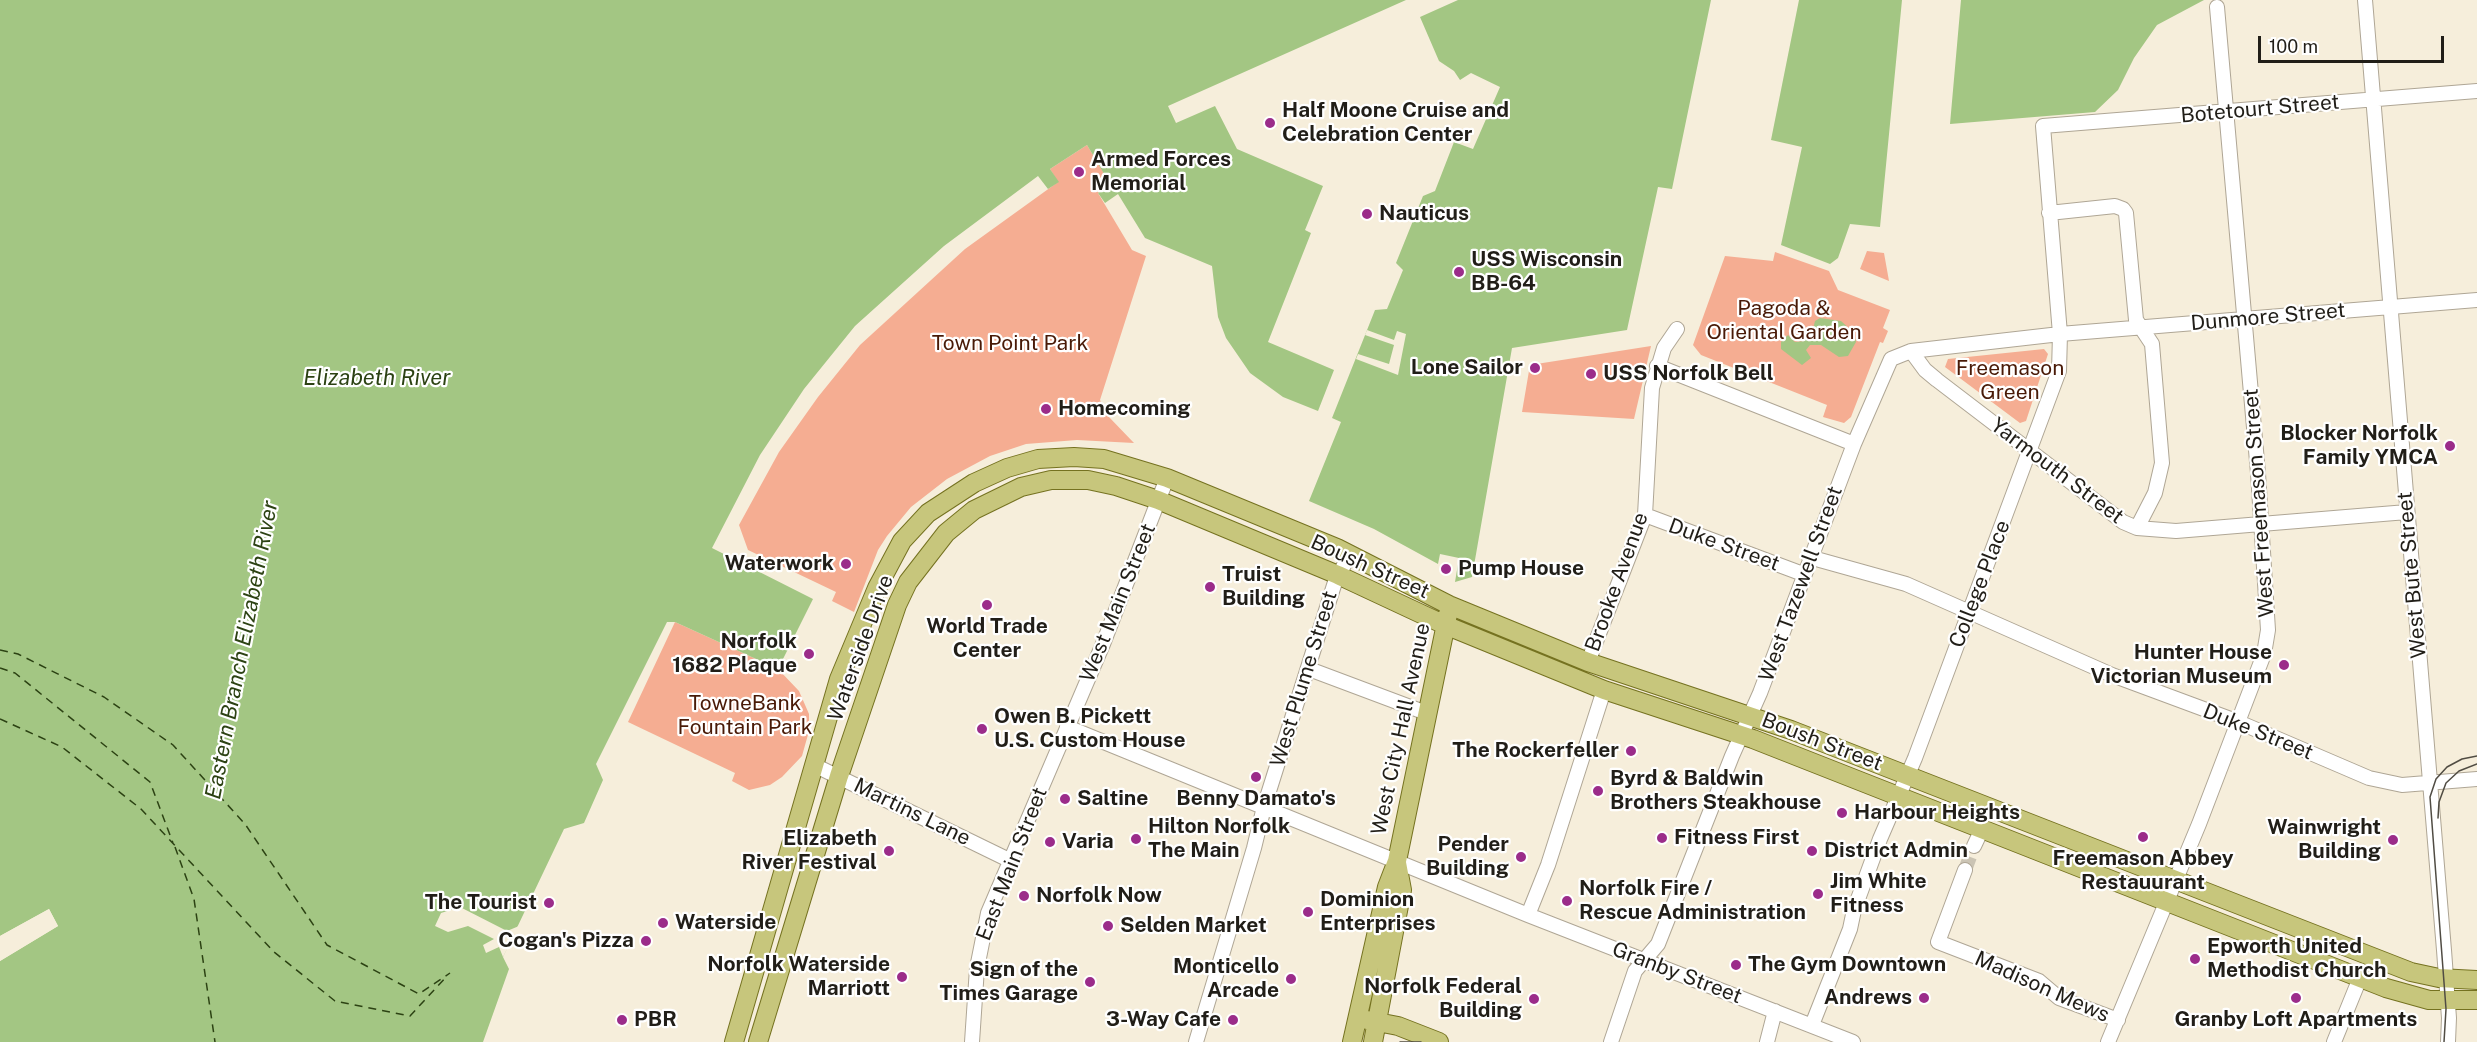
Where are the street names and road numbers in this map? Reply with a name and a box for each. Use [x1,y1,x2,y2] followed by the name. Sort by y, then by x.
[2180,90,2340,128] street label: Botetourt Street
[2189,298,2347,336] street label: Dunmore Street
[2238,388,2280,618] street label: West Freemason Street
[1985,413,2129,529] street label: Yarmouth Street
[1754,483,1848,685] street label: West Tazewell Street
[2392,491,2432,659] street label: West Bute Street
[1580,509,1654,655] street label: Brooke Avenue
[1665,513,1783,577] street label: Duke Street
[1944,517,2016,651] street label: College Place
[1075,520,1161,686] street label: West Main Street
[1307,530,1433,604] street label: Boush Street
[823,571,899,725] street label: Waterside Drive
[1265,588,1343,770] street label: West Plume Street
[1366,621,1436,837] street label: West City Hall Avenue
[2199,698,2317,766] street label: Duke Street
[1758,707,1886,777] street label: Boush Street
[850,773,974,851] street label: Martins Lane
[971,784,1053,944] street label: East Main Street
[1609,937,1745,1009] street label: Granby Street
[1971,946,2113,1028] street label: Madison Mews

